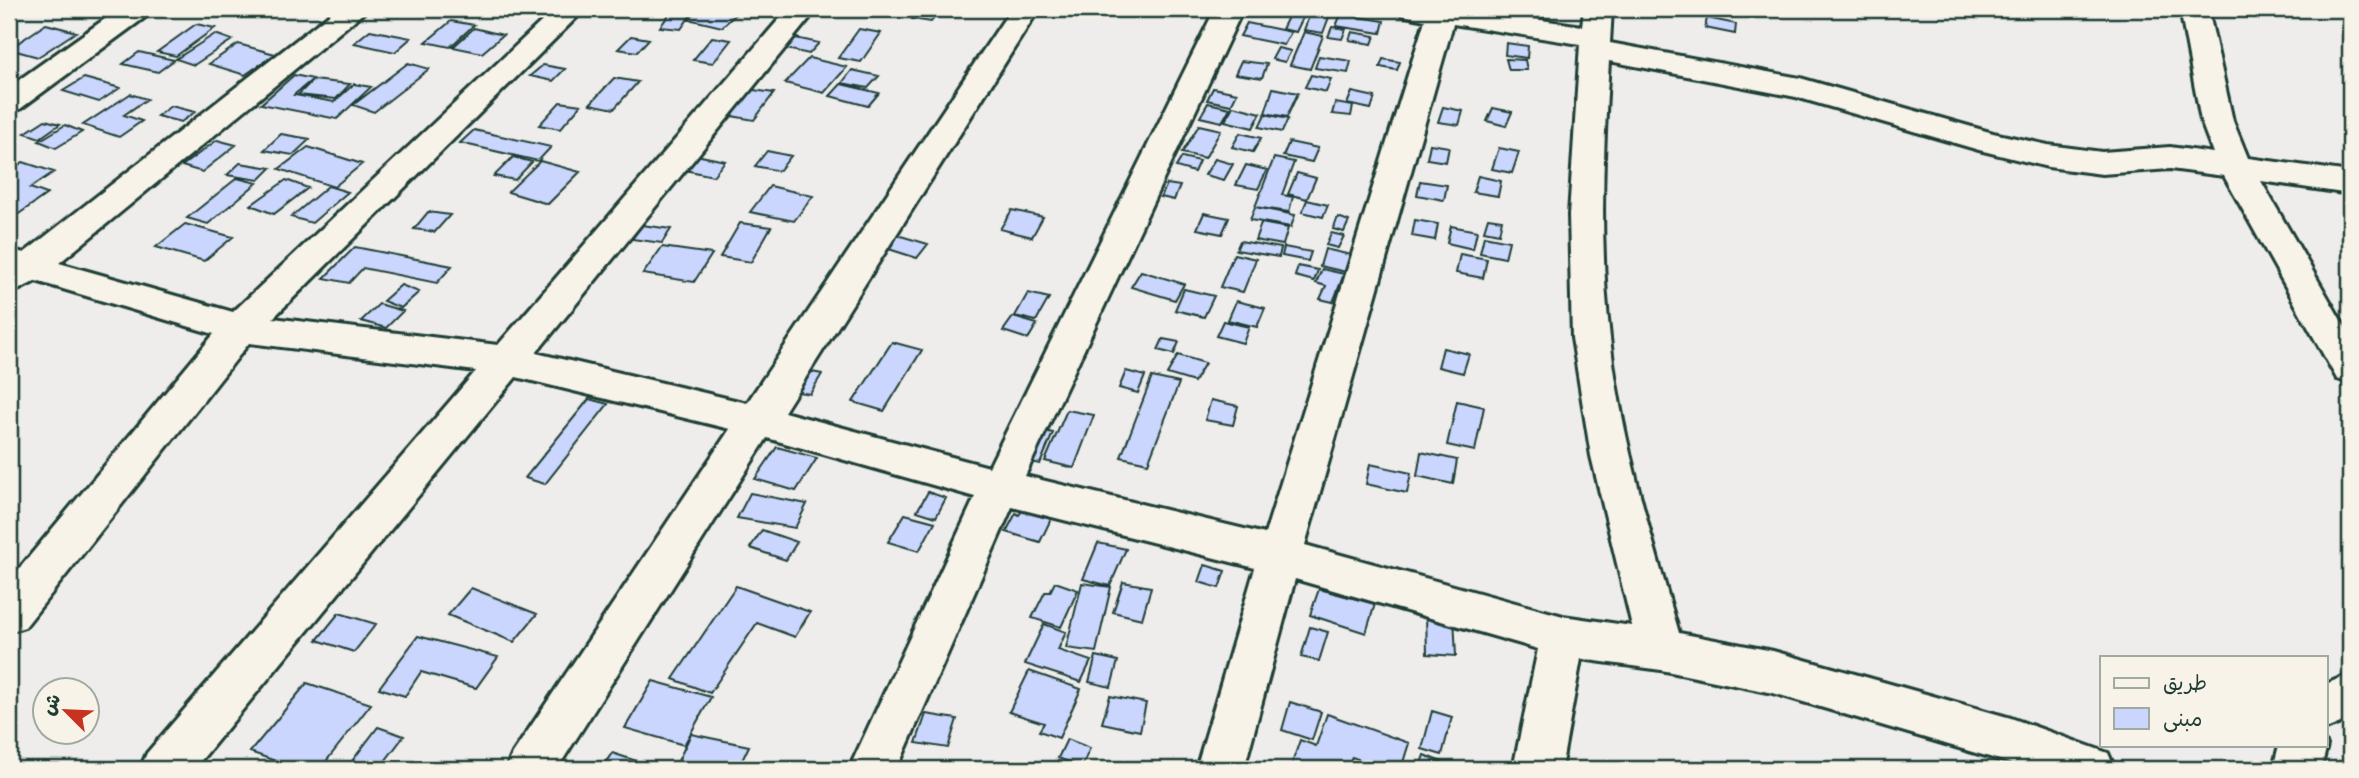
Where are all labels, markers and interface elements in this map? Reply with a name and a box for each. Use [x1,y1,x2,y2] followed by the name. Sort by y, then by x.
[2100,656,2328,746] legend
[2163,670,2207,700] text: طريق
[32,676,102,746] north arrow
[36,690,69,720] text: ش
[2163,706,2202,736] text: مبنى

